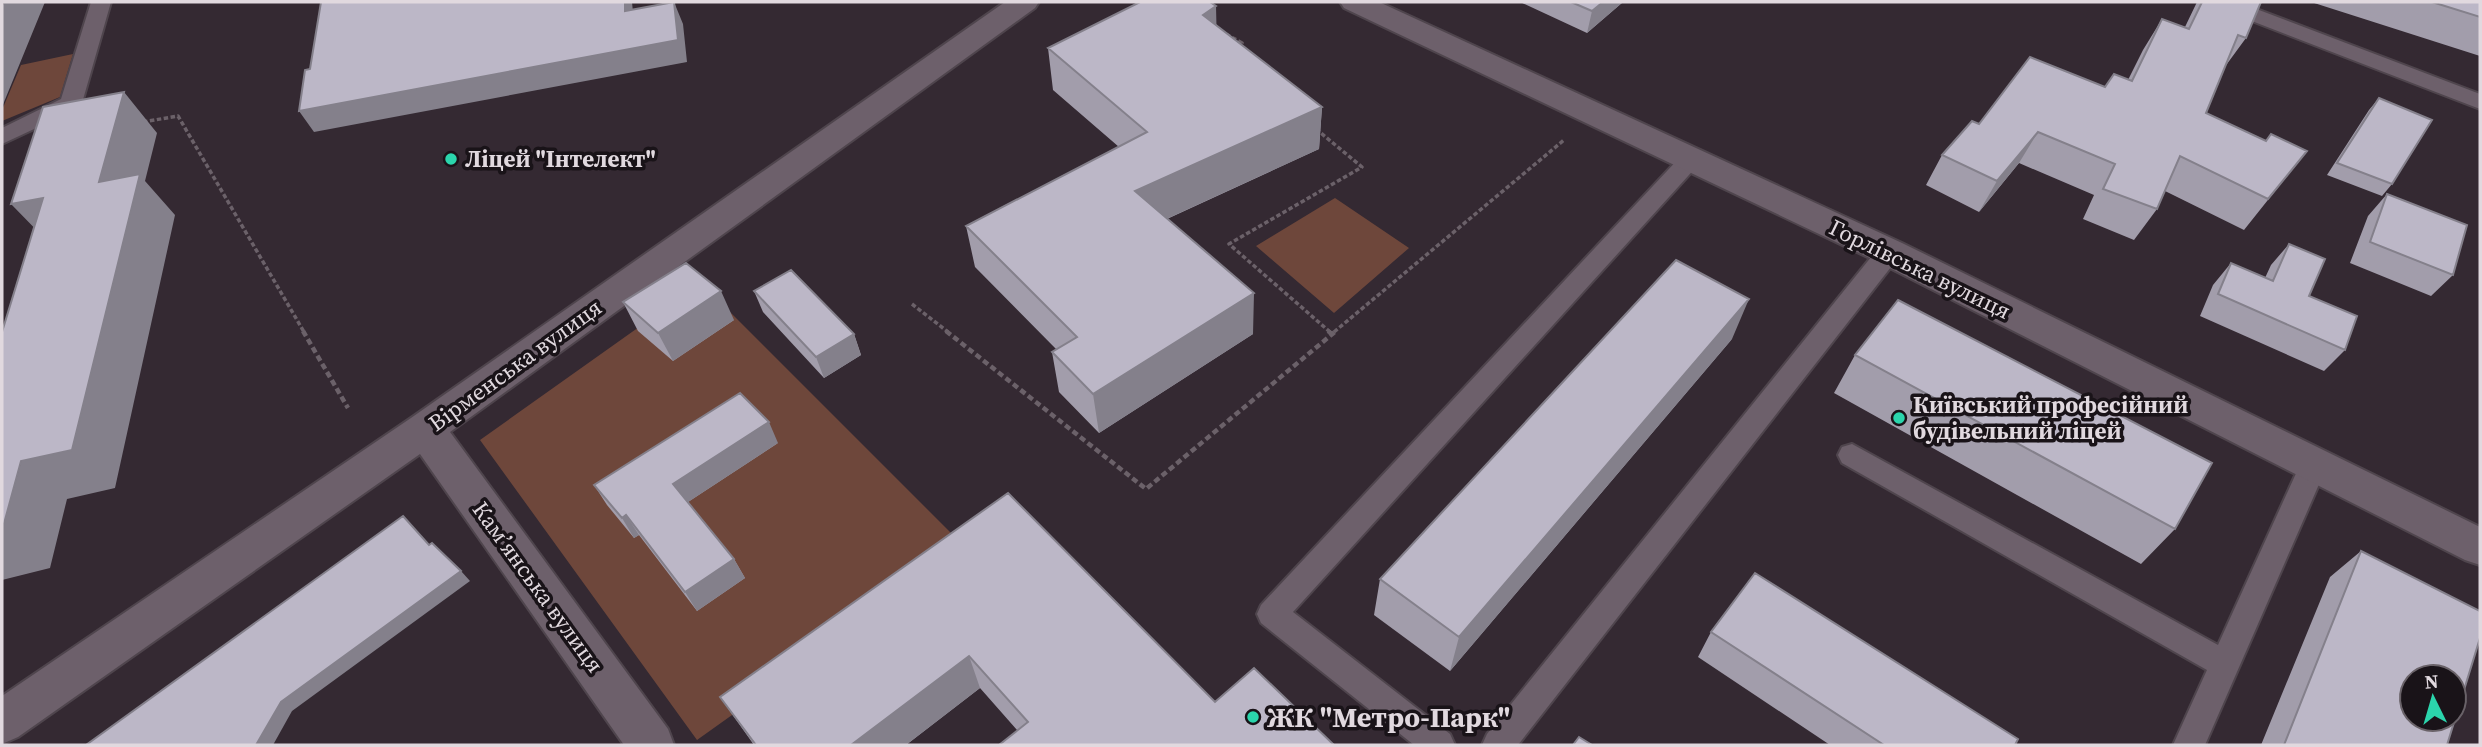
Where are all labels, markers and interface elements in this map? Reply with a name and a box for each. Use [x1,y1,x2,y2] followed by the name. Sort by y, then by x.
[465,143,656,175] place label: Ліцей "Інтелект"
[443,151,459,167] marker: Ліцей "Інтелект"
[1824,211,2016,327] street label: Горлівська вулиця
[422,291,608,439] street label: Вірменська вулиця
[1913,389,2188,447] place label: Київський професійний будівельний ліцей
[1891,410,1907,426] marker: Київський професійний будівельний ліцей
[465,495,611,679] street label: Камʼянська вулиця
[2398,663,2468,733] north arrow
[2423,667,2440,695] text: N
[1267,698,1510,736] place label: ЖК "Метро-Парк"
[1245,709,1261,725] marker: ЖК "Метро-Парк"

